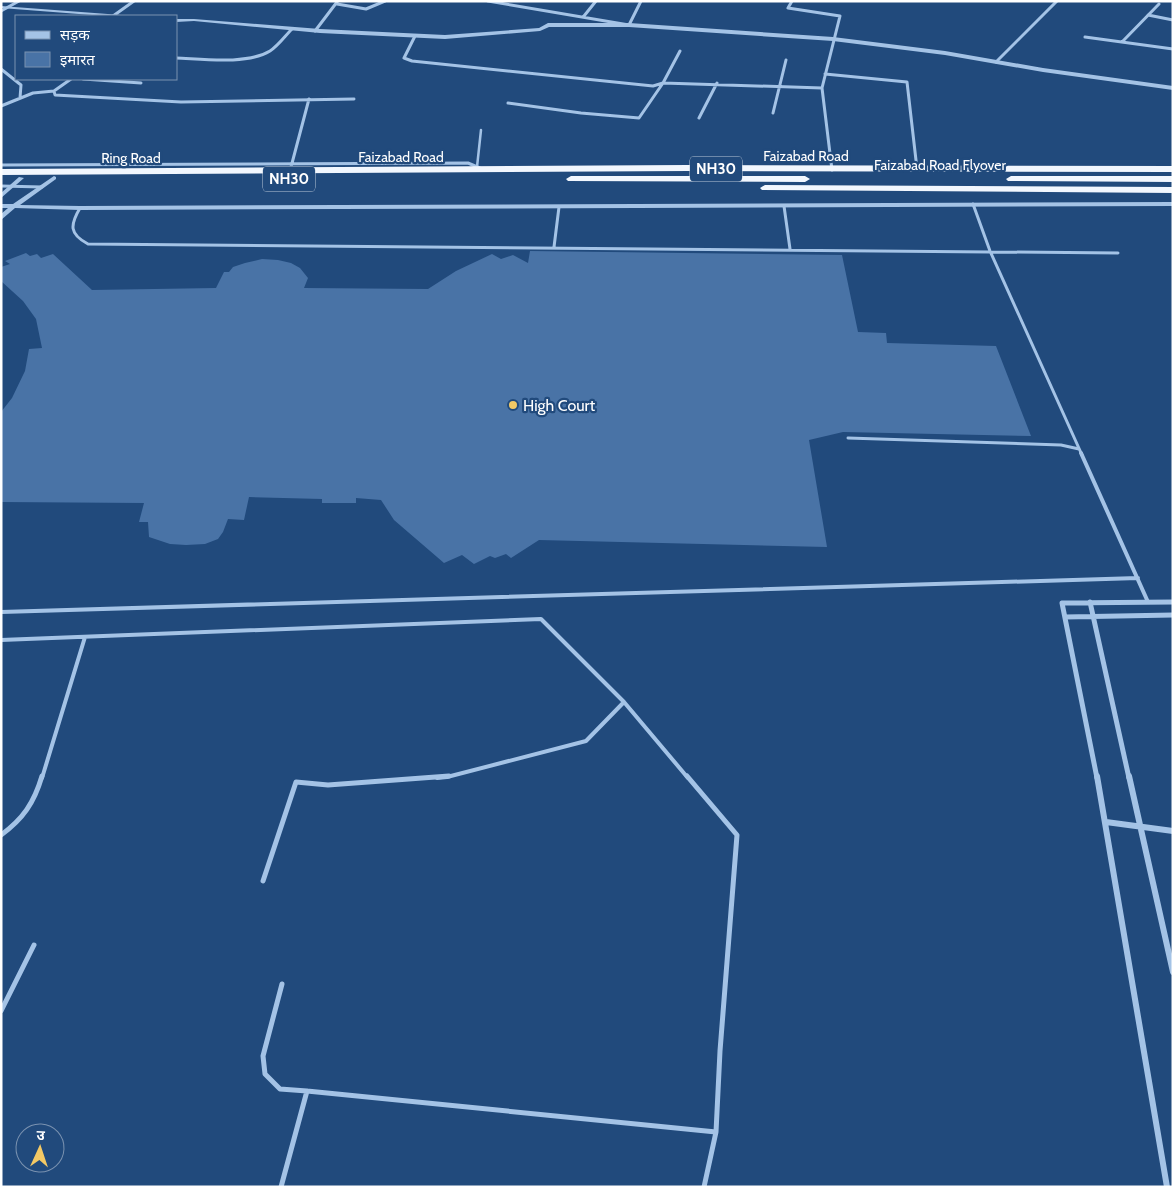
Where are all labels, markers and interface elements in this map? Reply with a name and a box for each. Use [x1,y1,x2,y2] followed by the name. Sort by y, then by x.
[15,15,178,80] legend
[60,26,90,44] text: सड़क
[60,51,95,69] text: इमारत
[763,147,849,165] street label: Faizabad Road
[358,148,444,166] street label: Faizabad Road
[101,149,161,167] street label: Ring Road
[690,156,742,182] road number: NH30
[874,156,1006,174] street label: Faizabad Road Flyover
[263,166,315,192] road number: NH30
[523,396,596,415] place label: High Court
[507,399,519,411] marker: High Court
[15,1123,65,1173] north arrow
[36,1126,46,1144] text: उ

